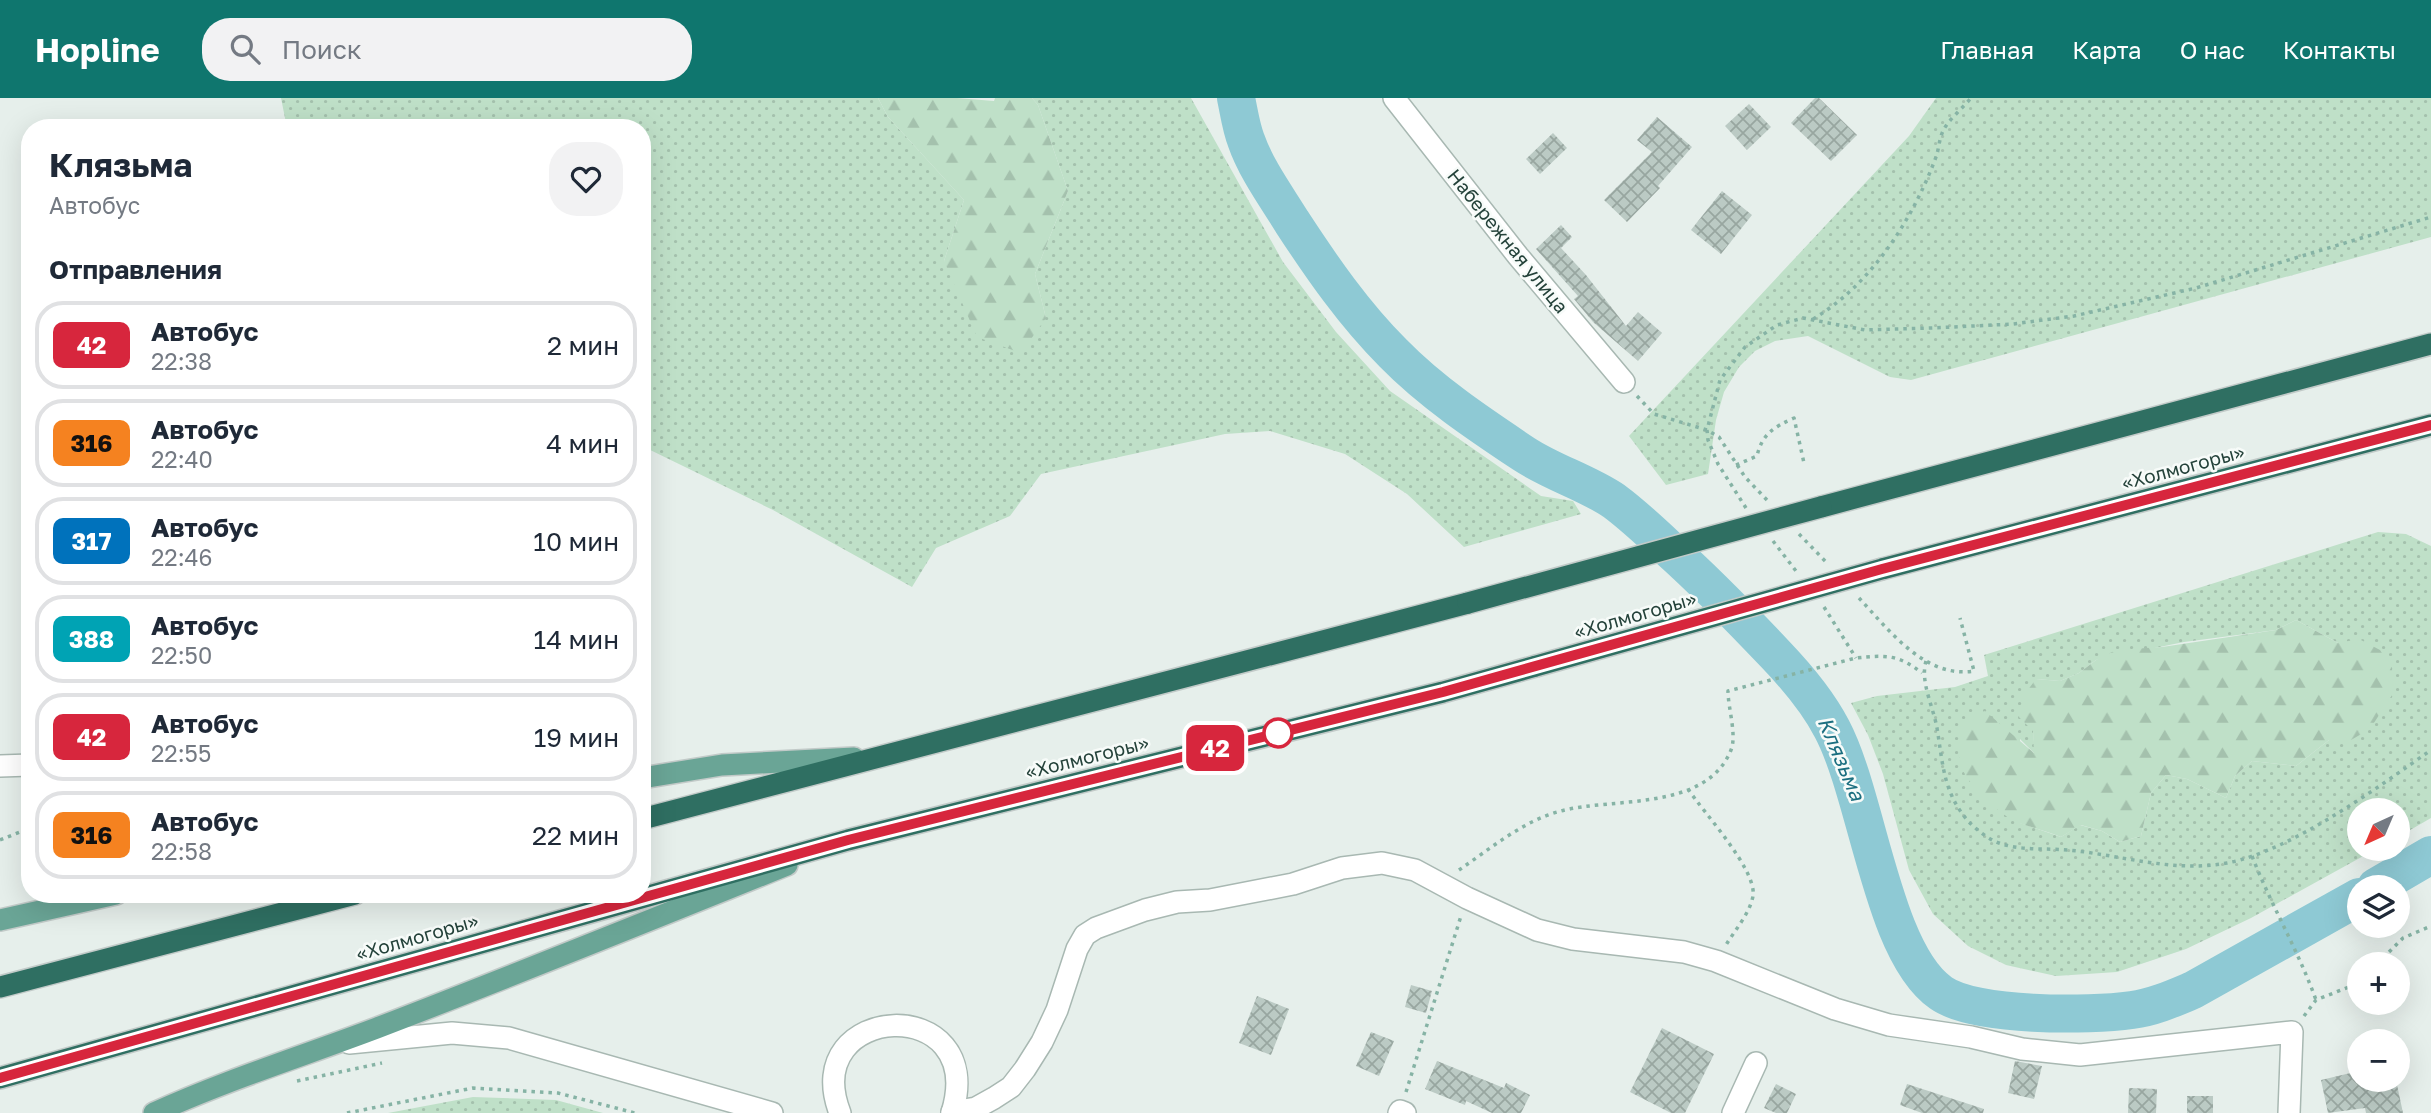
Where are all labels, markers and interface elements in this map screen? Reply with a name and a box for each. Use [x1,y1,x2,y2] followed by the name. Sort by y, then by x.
[202,18,692,81] search box
[35,30,160,69] text: Hopline
[226,30,264,68] icon: search
[282,34,362,65] text: Поиск
[1940,35,2034,64] text: Главная
[2072,35,2142,64] text: Карта
[2180,35,2245,64] text: О нас
[2283,35,2396,64] text: Контакты
[549,142,623,216] button: heart
[49,145,192,184] text: Клязьма
[1443,164,1574,317] street label: Набережная улица
[49,191,140,219] text: Автобус
[49,254,222,285] text: Отправления
[151,316,258,347] text: Автобус
[77,330,106,359] text: 42
[547,330,619,361] text: 2 мин
[151,347,212,375] text: 22:38
[151,414,258,445] text: Автобус
[70,428,113,457] text: 316
[546,428,619,459] text: 4 мин
[2119,439,2247,494] street label: «Холмогоры»
[151,445,213,473] text: 22:40
[151,512,258,543] text: Автобус
[71,526,112,555] text: 317
[533,526,619,557] text: 10 мин
[151,543,213,571] text: 22:46
[1571,586,1699,643] street label: «Холмогоры»
[151,610,258,641] text: Автобус
[69,624,114,653] text: 388
[534,624,619,655] text: 14 мин
[151,641,212,669] text: 22:50
[151,708,258,739] text: Автобус
[1813,713,1872,805] water label: Клязьма
[1263,718,1293,748] unlabelled marker
[77,722,106,751] text: 42
[534,722,619,753] text: 19 мин
[1184,725,1246,771] line badge: 42
[1023,730,1151,783] street label: «Холмогоры»
[1200,733,1230,762] text: 42
[151,739,211,767] text: 22:55
[2347,798,2410,861] north arrow
[2347,798,2410,1092] map controls
[151,806,258,837] text: Автобус
[70,820,113,849] text: 316
[532,820,619,851] text: 22 мин
[151,837,212,865] text: 22:58
[2347,875,2410,938] button: layers
[353,908,481,965] street label: «Холмогоры»
[2347,952,2410,1015] button: +
[2347,1029,2410,1092] button: −

